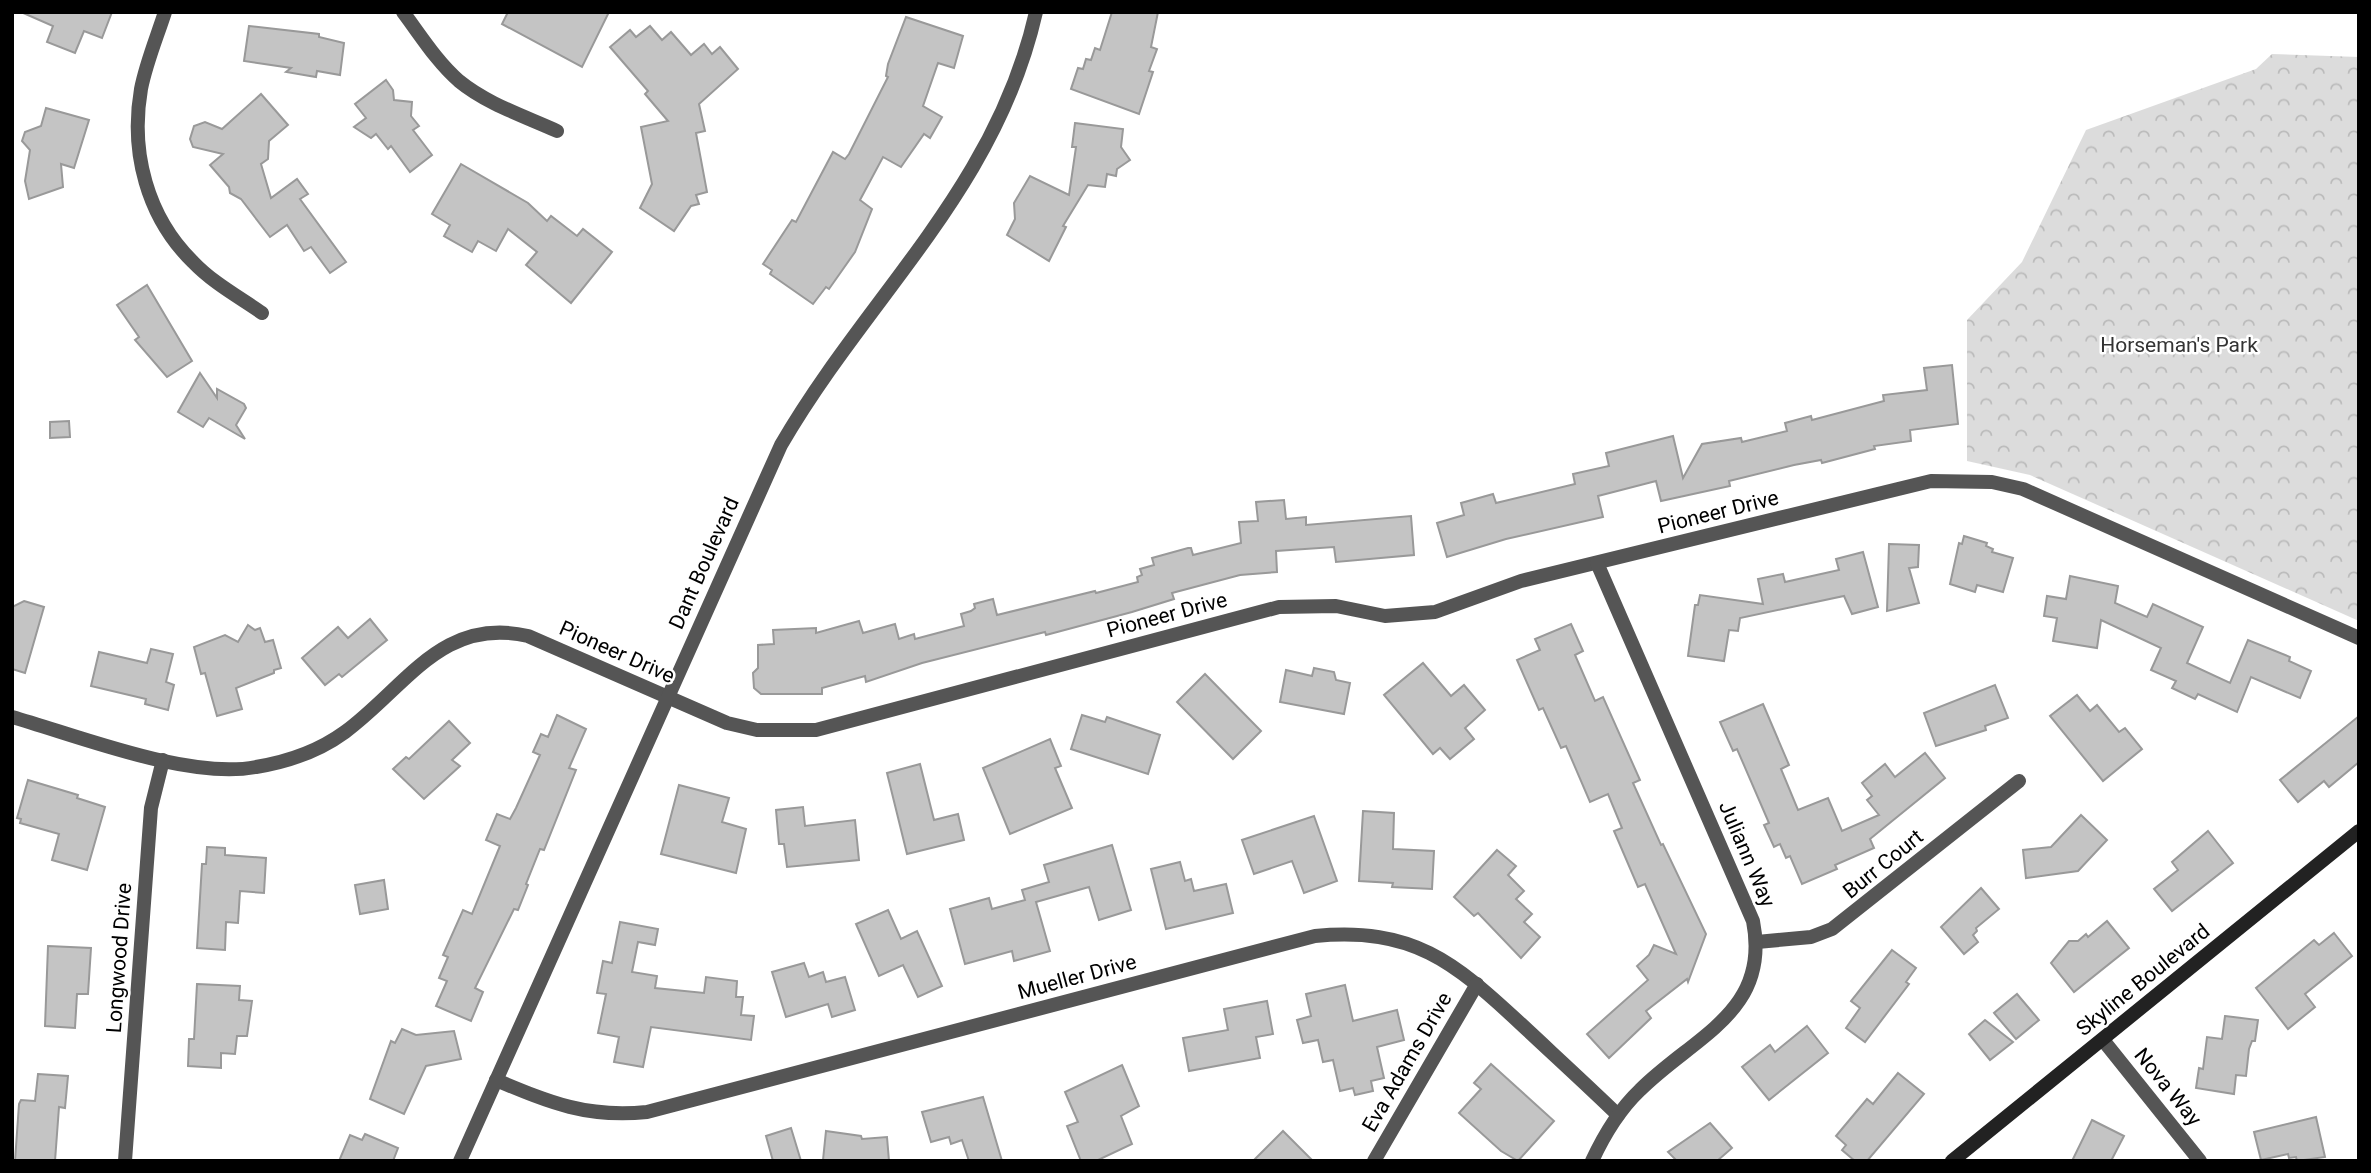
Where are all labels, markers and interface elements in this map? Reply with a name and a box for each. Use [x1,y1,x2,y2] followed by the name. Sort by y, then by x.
[2100,333,2258,357] park label: Horseman's Park
[1655,485,1781,539] street label: Pioneer Drive
[664,493,744,633] street label: Dant Boulevard
[1104,587,1230,643] street label: Pioneer Drive
[556,616,678,688] street label: Pioneer Drive
[1714,797,1780,911] street label: Juliann Way
[1838,824,1928,903] street label: Burr Court
[102,882,136,1034] street label: Longwood Drive
[2072,919,2214,1041] street label: Skyline Boulevard
[1015,950,1139,1004] street label: Mueller Drive
[1357,988,1457,1136] street label: Eva Adams Drive
[2129,1043,2207,1131] street label: Nova Way

